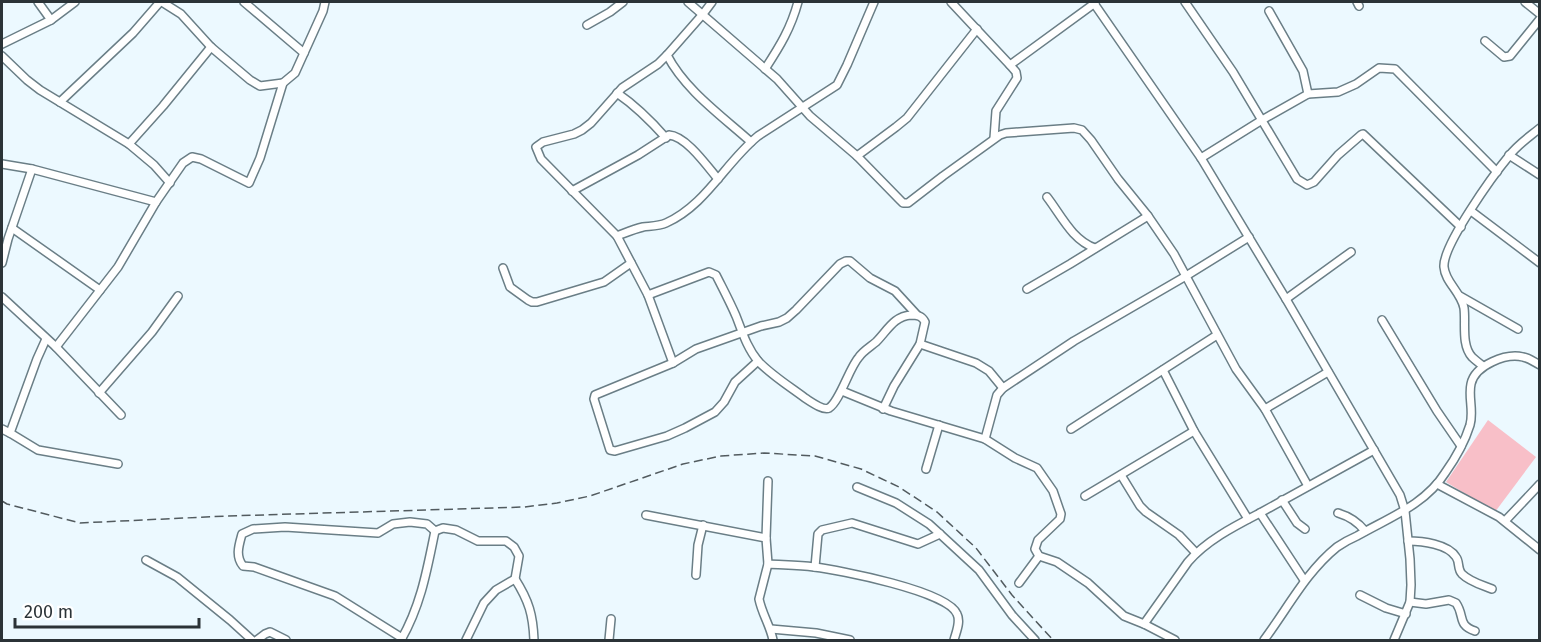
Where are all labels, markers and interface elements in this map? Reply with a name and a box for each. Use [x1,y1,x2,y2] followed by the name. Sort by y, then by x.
[15,591,200,629] scale bar
[24,601,73,623] text: 200 m

